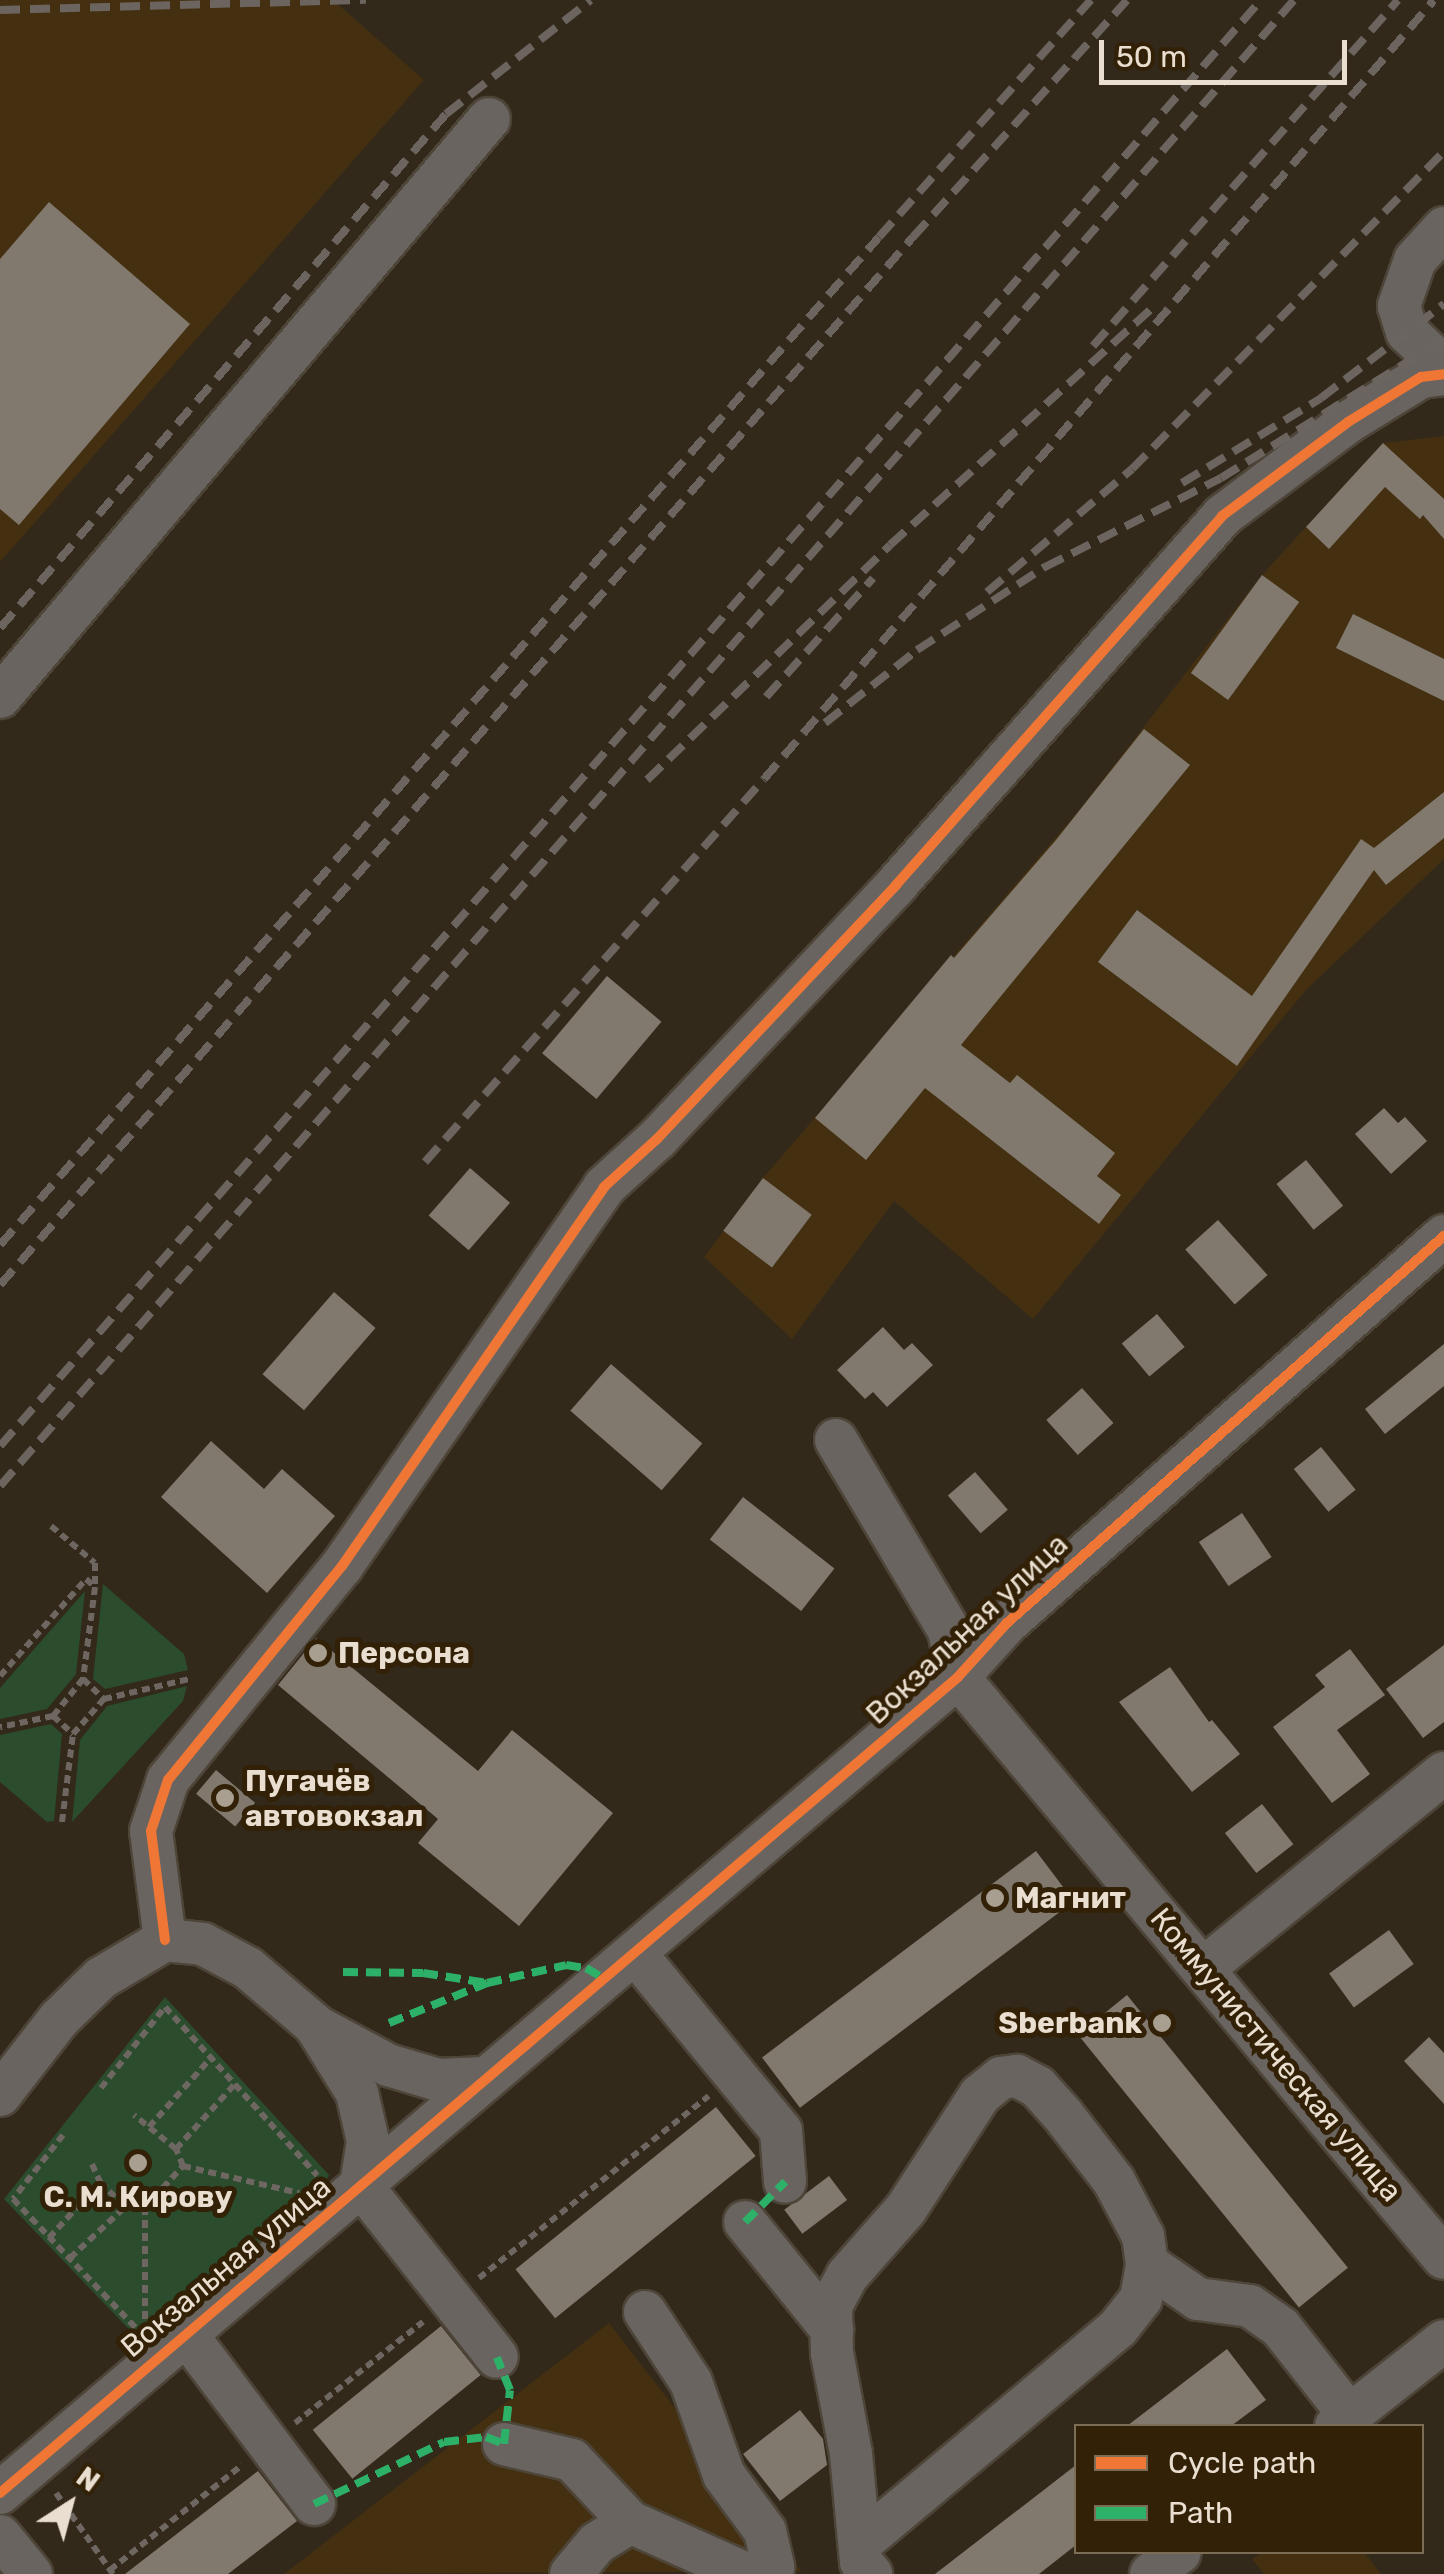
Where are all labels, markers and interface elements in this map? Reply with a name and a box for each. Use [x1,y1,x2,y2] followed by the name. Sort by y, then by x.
[1104,20,1352,82] scale bar
[1116,39,1187,75] text: 50 m
[859,1526,1075,1732] street label: Вокзальная улица
[338,1635,470,1671] place label: Персона
[307,1642,329,1664] marker: Персона
[245,1763,424,1834] place label: Пугачёв автовокзал
[214,1787,236,1809] marker: Пугачёв автовокзал
[1015,1880,1126,1916] place label: Магнит
[984,1887,1006,1909] marker: Магнит
[1143,1901,1409,2209] street label: Коммунистическая улица
[998,2005,1142,2041] place label: Sberbank
[1151,2012,1173,2034] marker: Sberbank
[127,2152,149,2174] marker: С. М. Кирову
[114,2169,338,2365] street label: Вокзальная улица
[43,2179,233,2215] place label: С. М. Кирову
[1074,2424,1424,2554] legend
[1168,2445,1316,2481] text: Cycle path
[20,2454,120,2554] north arrow
[70,2460,106,2499] text: N
[1168,2495,1233,2531] text: Path

